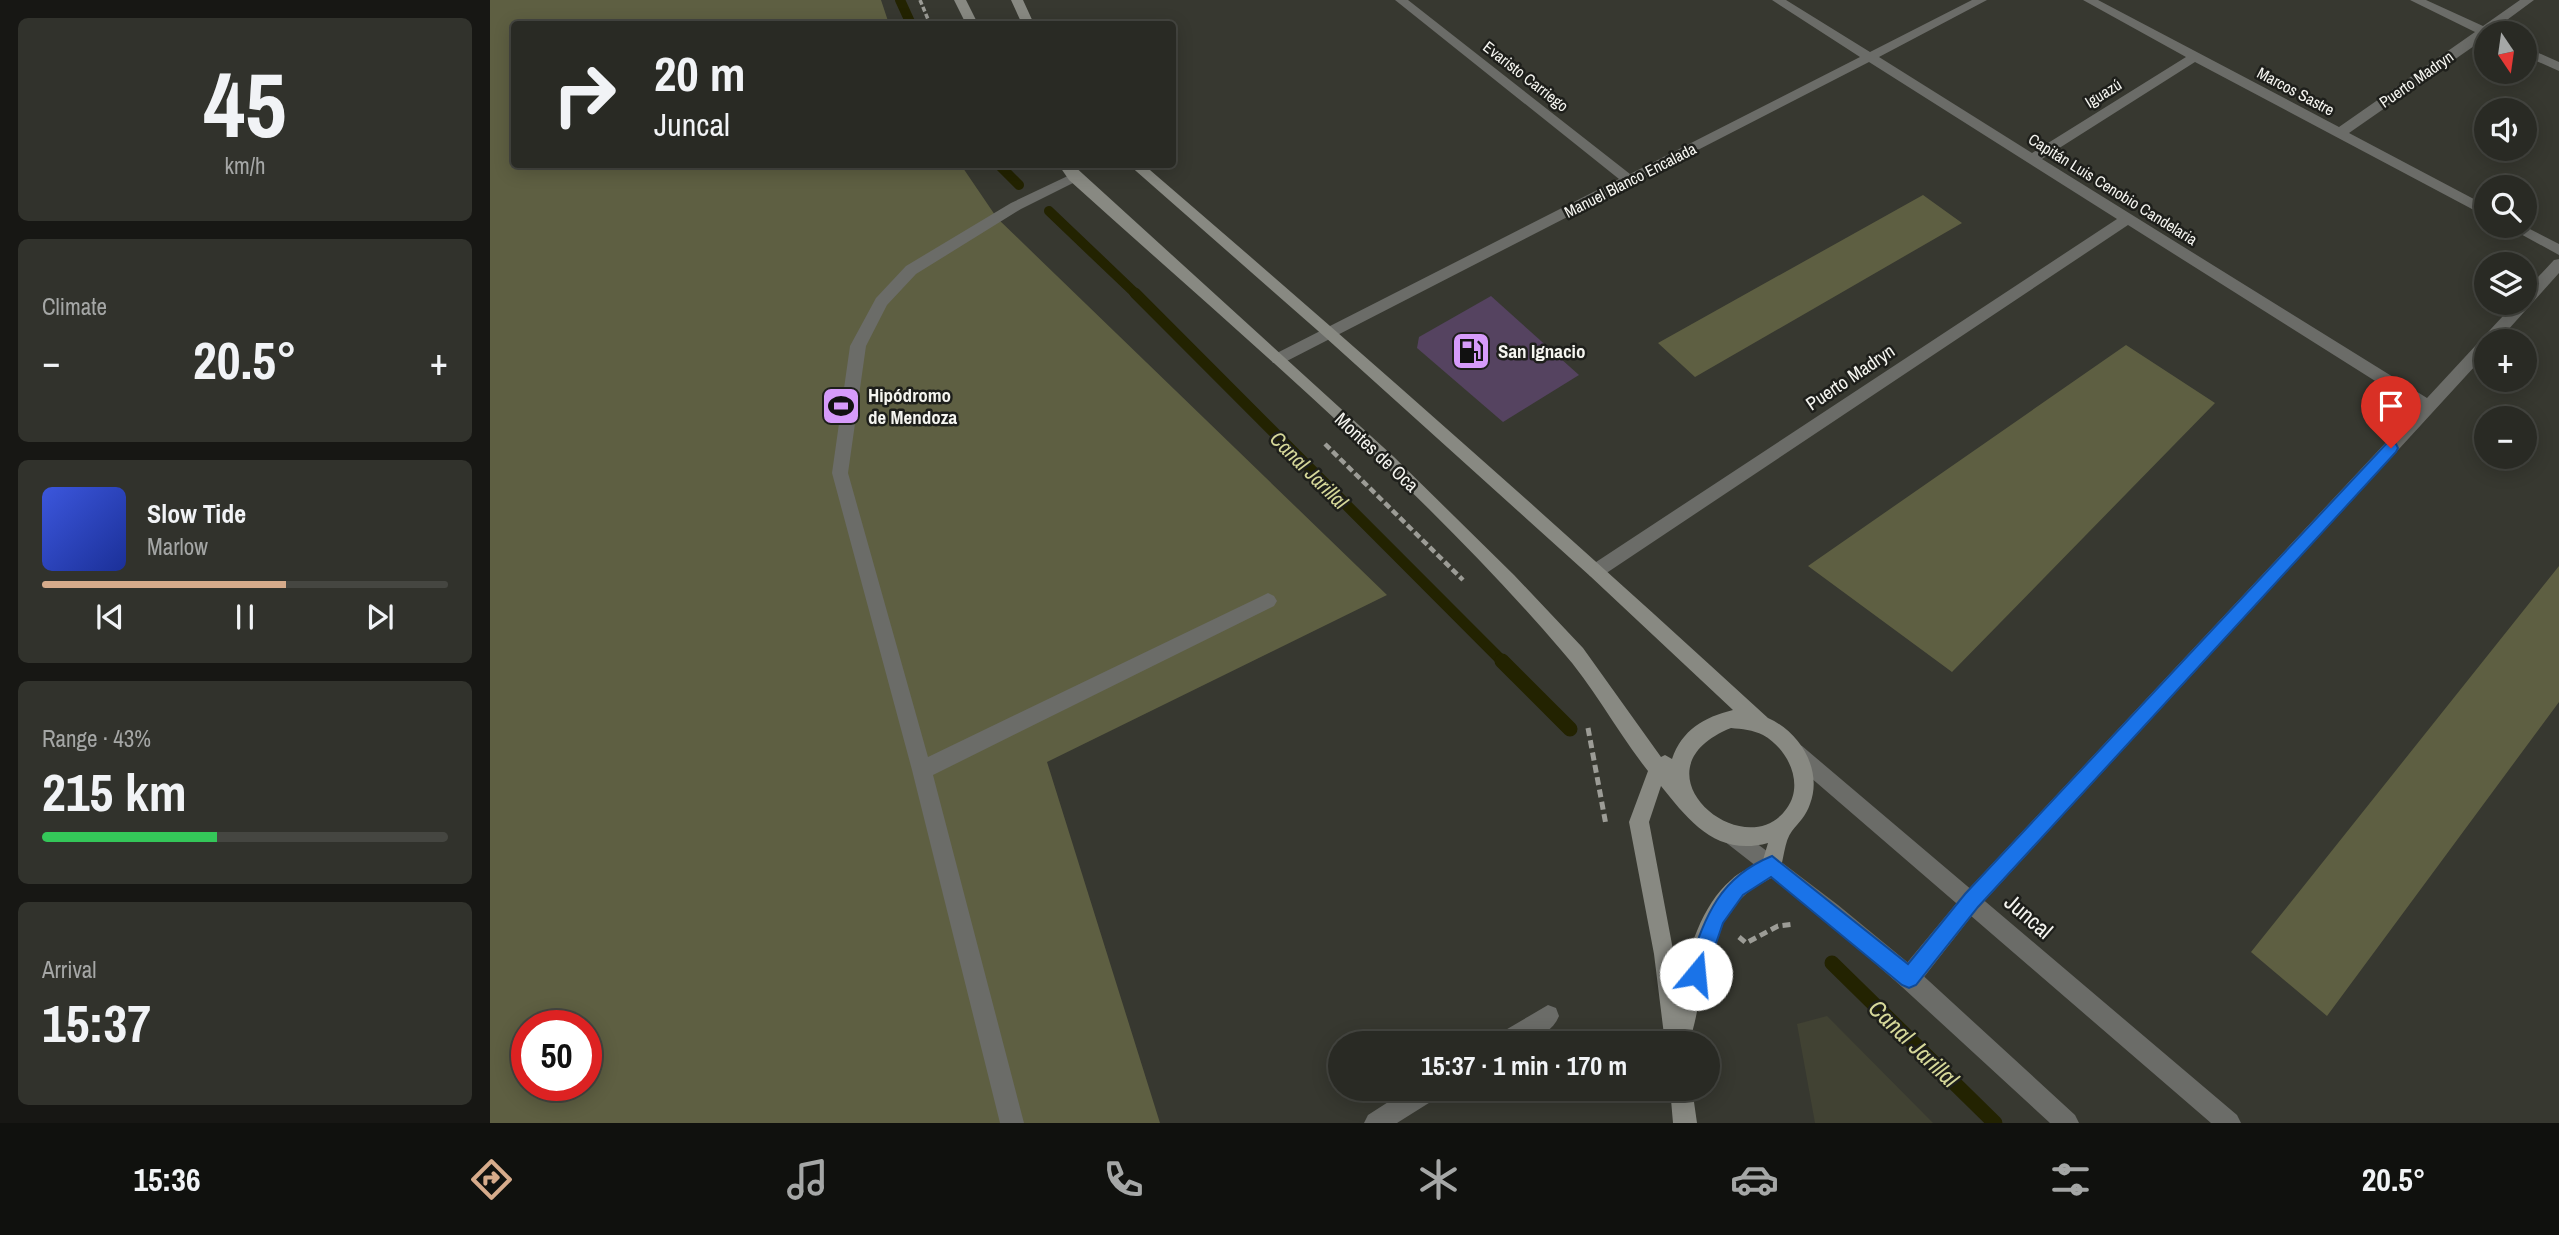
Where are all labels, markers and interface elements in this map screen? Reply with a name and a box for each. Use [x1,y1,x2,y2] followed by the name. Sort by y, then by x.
[2474,21,2538,84] north arrow
[2474,21,2537,469] map controls
[1479,36,1573,116] street label: Evaristo Carriego
[654,40,746,106] text: 20 m
[204,43,287,165] text: 45
[2374,45,2458,113] street label: Puerto Madryn
[539,49,630,140] icon: right
[2253,61,2339,121] street label: Marcos Sastre
[2080,73,2126,113] street label: Iguazú
[2474,98,2537,161] button: sound
[654,103,730,146] text: Juncal
[2024,128,2202,250] street label: Capitán Luis Cenobio Candelaria
[1560,137,1700,223] street label: Manuel Blanco Encalada
[225,150,265,181] text: km/h
[2474,175,2537,238] button: search
[2474,252,2537,315] button: layers
[42,291,107,322] text: Climate
[193,325,297,395] text: 20.5°
[2474,329,2537,392] button: +
[1450,330,1492,372] fuel station icon: San Ignacio
[42,336,60,387] text: −
[430,336,448,387] text: +
[1498,338,1585,364] place label: San Ignacio
[1800,338,1900,416] street label: Puerto Madryn
[2361,376,2421,448] pin
[868,382,958,430] place label: Hipódromo de Mendoza
[820,385,862,427] sports icon: Hipódromo de Mendoza
[2372,387,2410,425] icon: arrive
[1329,406,1425,498] street label: Montes de Oca
[2474,406,2537,469] button: −
[1264,425,1355,516] water label: Canal Jarillal
[147,496,246,531] text: Slow Tide
[147,531,208,562] text: Marlow
[91,598,129,636] icon: previous
[226,598,264,636] icon: pause
[361,598,399,636] icon: next
[42,723,151,754] text: Range · 43%
[42,757,187,827] text: 215 km
[1998,886,2060,946] street label: Juncal
[1659,937,1733,1011] position arrow
[42,954,97,985] text: Arrival
[42,988,151,1058] text: 15:37
[1862,992,1966,1094] water label: Canal Jarillal
[511,1010,602,1101] speed limit sign: 50
[1421,1048,1627,1083] text: 15:37 · 1 min · 170 m
[467,1155,516,1204] icon: directions
[783,1155,832,1204] icon: music
[1099,1155,1148,1204] icon: phone
[1414,1155,1463,1204] icon: climate
[1730,1155,1779,1204] icon: car
[2046,1155,2095,1204] icon: filters
[133,1158,200,1201] text: 15:36
[2362,1158,2426,1201] text: 20.5°

